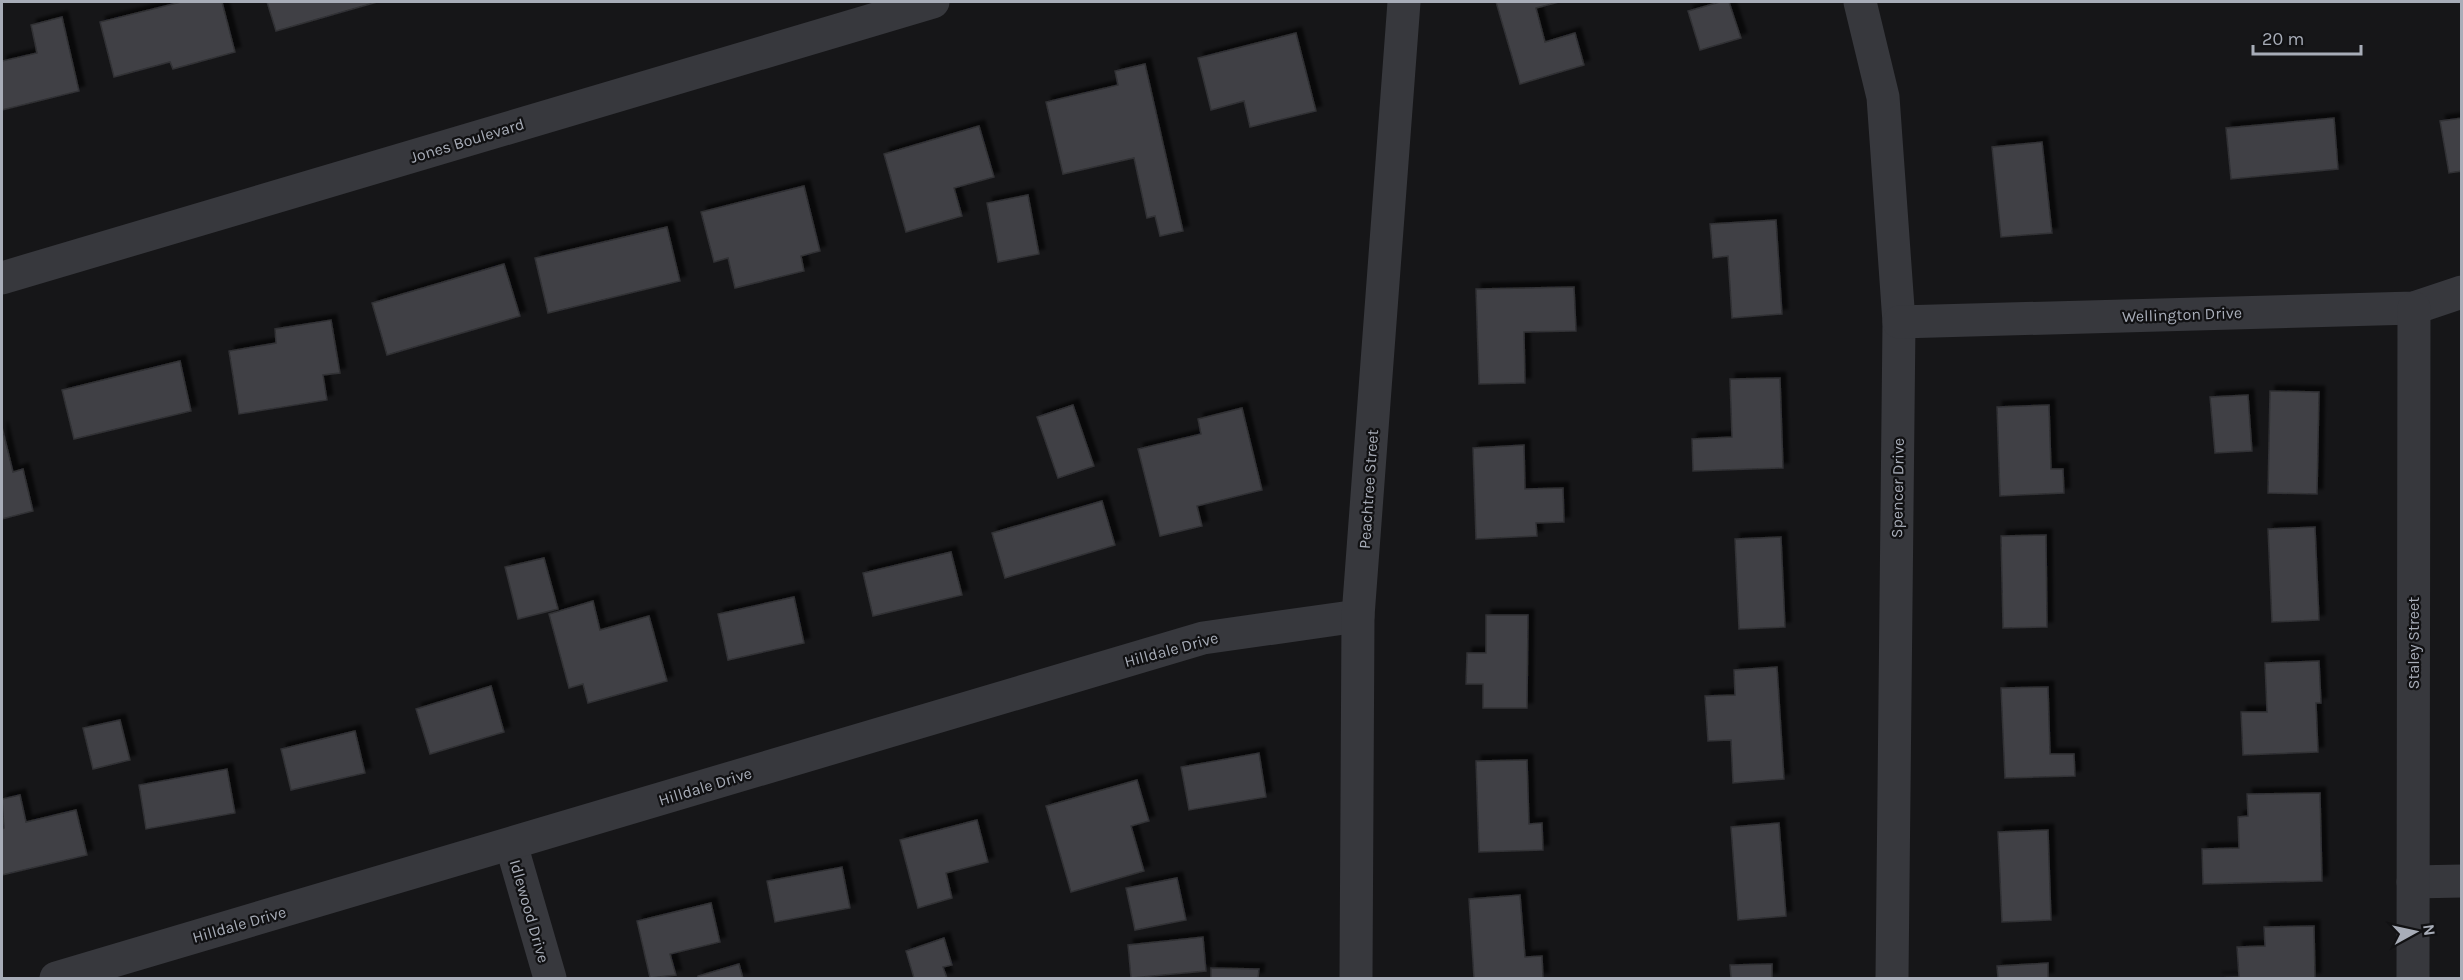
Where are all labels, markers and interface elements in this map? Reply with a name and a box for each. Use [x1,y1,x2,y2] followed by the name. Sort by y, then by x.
[2253,18,2361,56] scale bar
[2262,28,2304,50] text: 20 m
[408,114,527,167] street label: Jones Boulevard
[2122,303,2242,326] street label: Wellington Drive
[1355,429,1382,549] street label: Peachtree Street
[1887,438,1908,538] street label: Spencer Drive
[2404,597,2423,689] street label: Staley Street
[1122,628,1220,671] street label: Hilldale Drive
[656,763,754,810] street label: Hilldale Drive
[506,857,553,965] street label: Idlewood Drive
[190,902,288,947] street label: Hilldale Drive
[2385,902,2445,962] north arrow
[2419,923,2440,937] text: N

